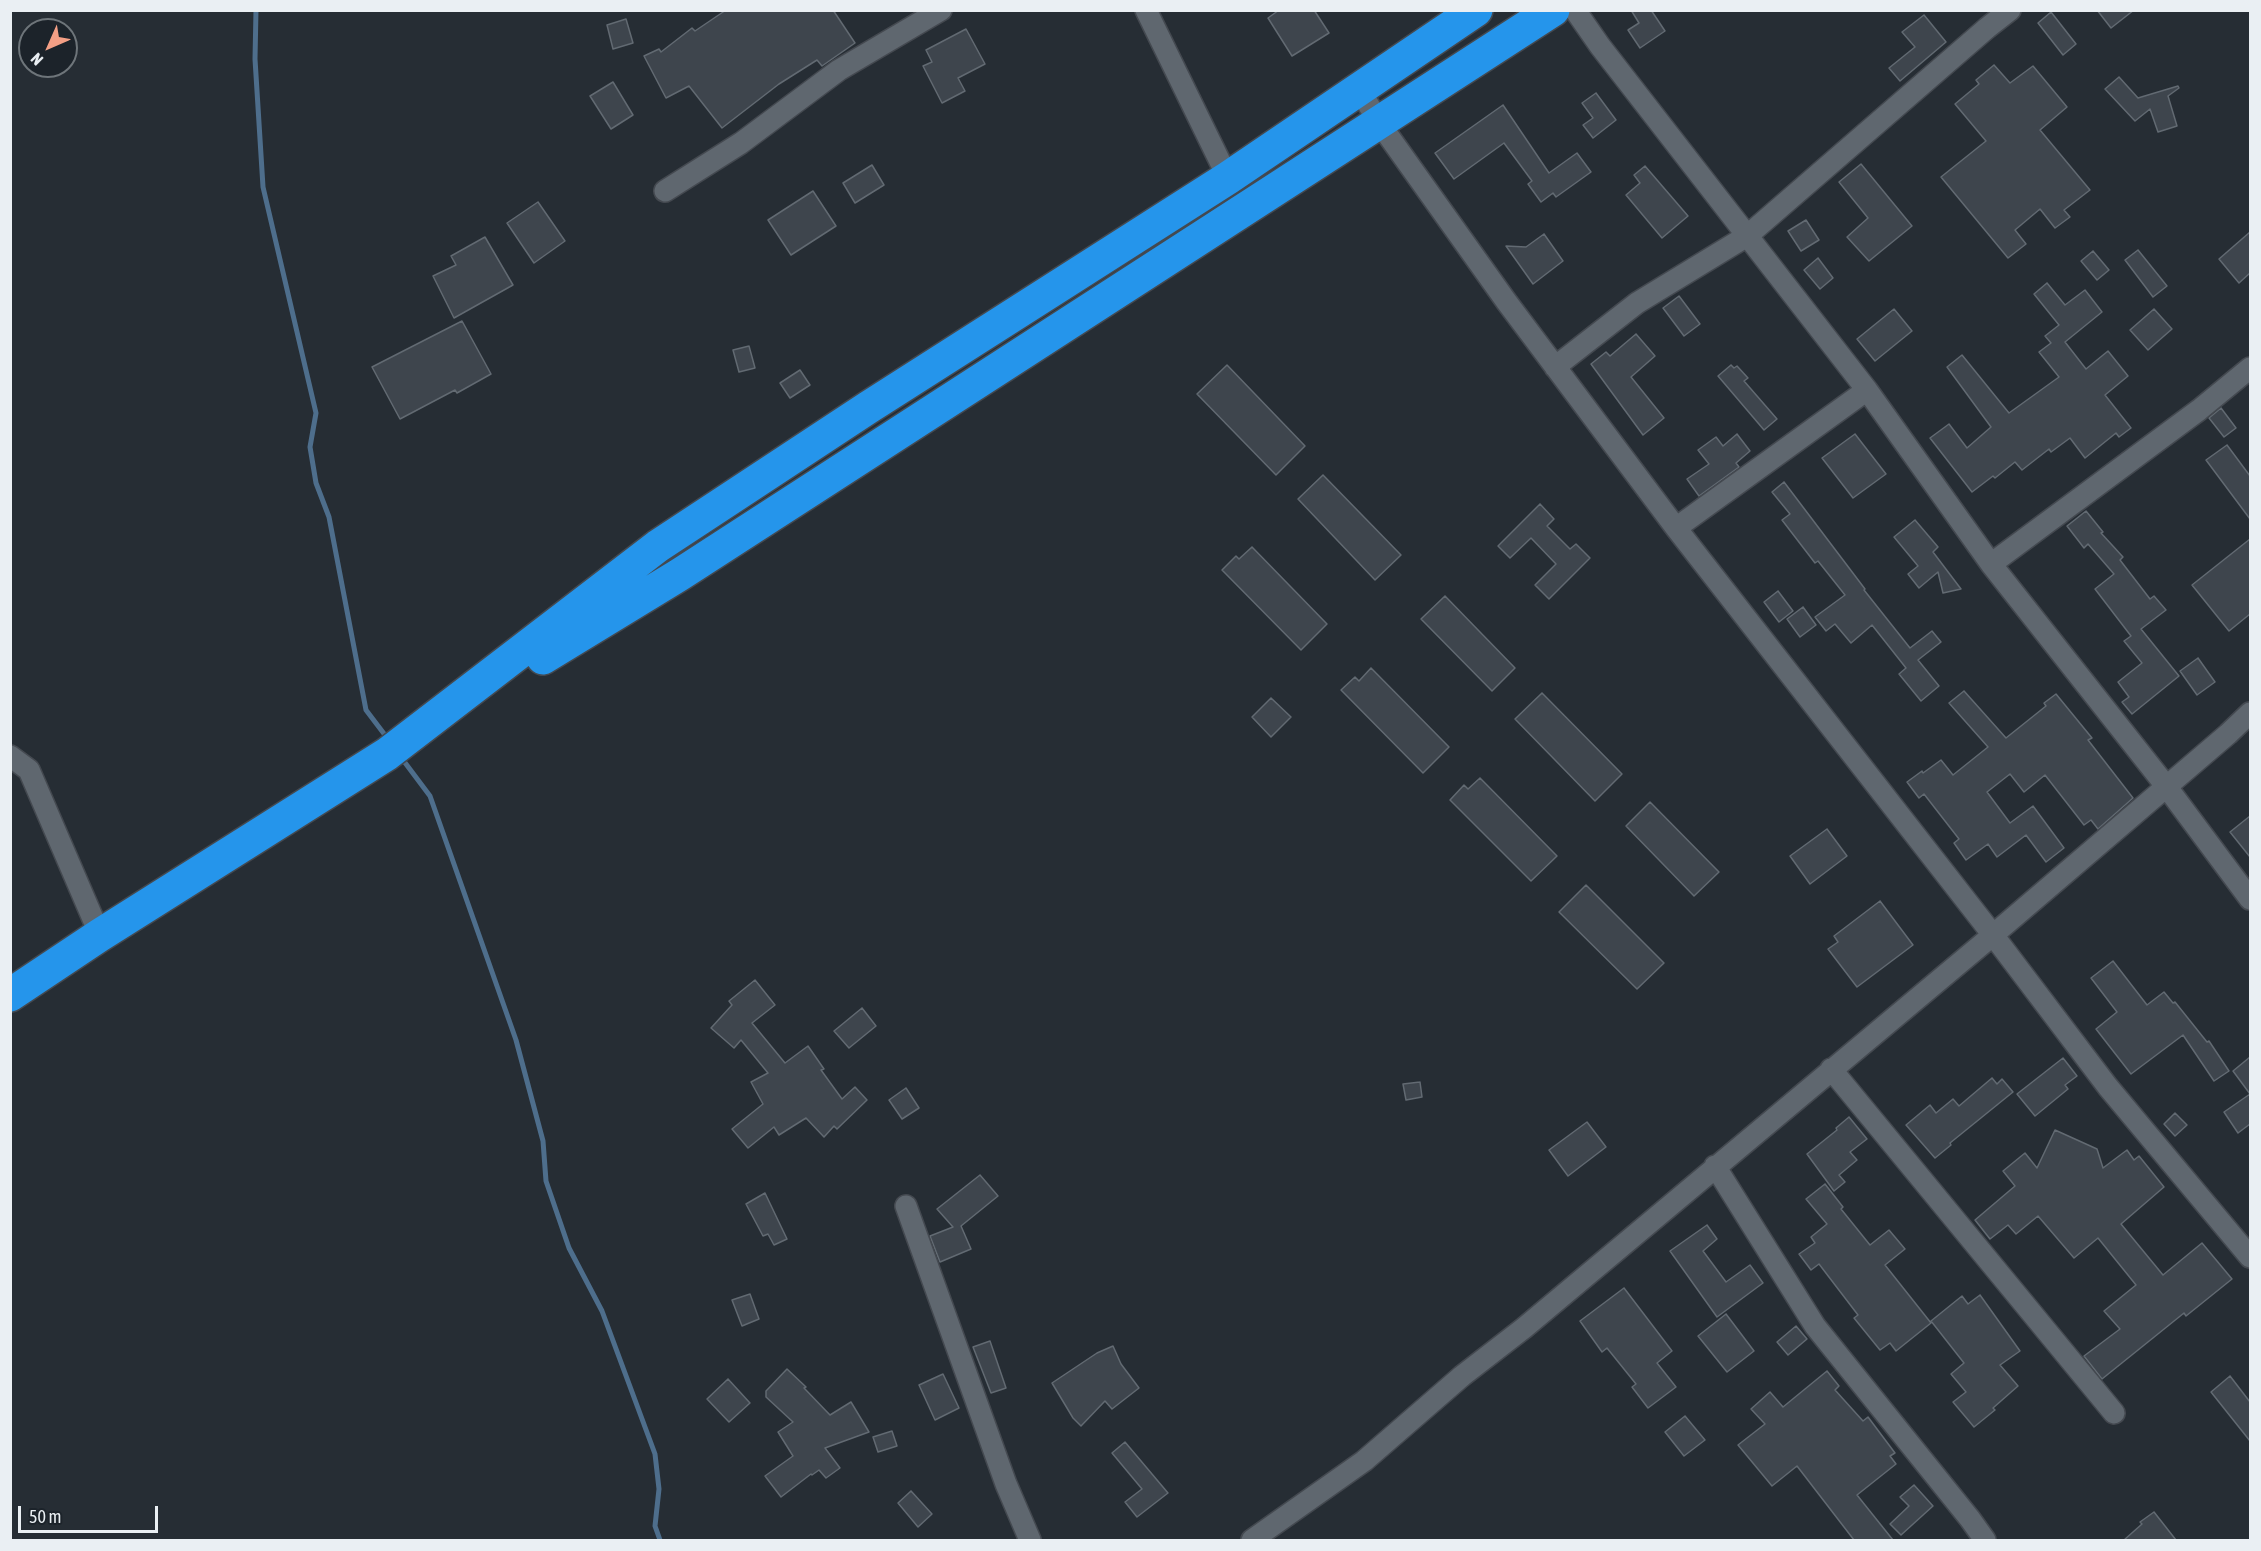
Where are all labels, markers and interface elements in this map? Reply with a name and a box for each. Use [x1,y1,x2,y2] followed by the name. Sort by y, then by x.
[18,18,78,78] north arrow
[27,50,46,69] text: N
[21,1494,160,1532] scale bar
[29,1506,61,1527] text: 50 m

